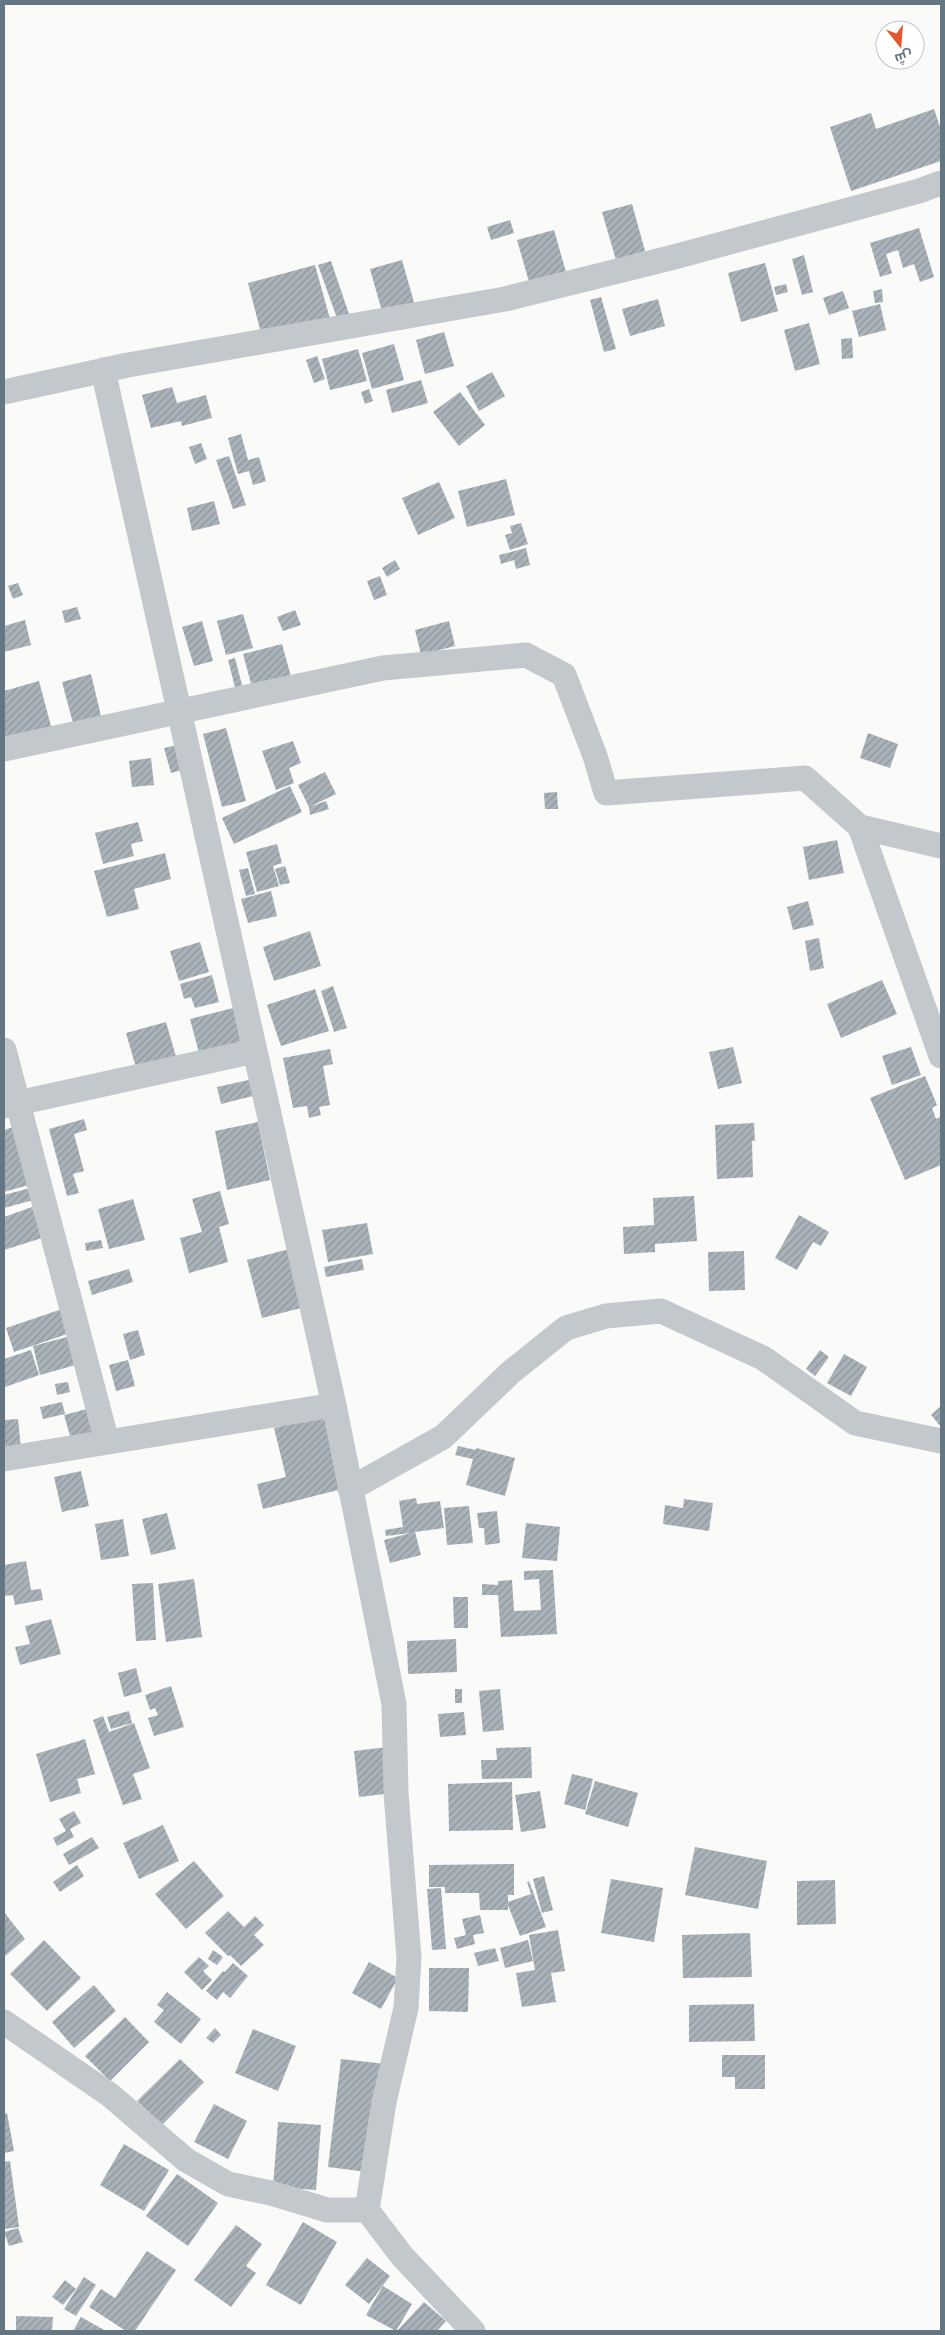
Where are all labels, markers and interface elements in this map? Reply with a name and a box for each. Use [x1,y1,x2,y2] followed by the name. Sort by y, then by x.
[875,20,925,70] north arrow
[893,46,915,68] text: ش

